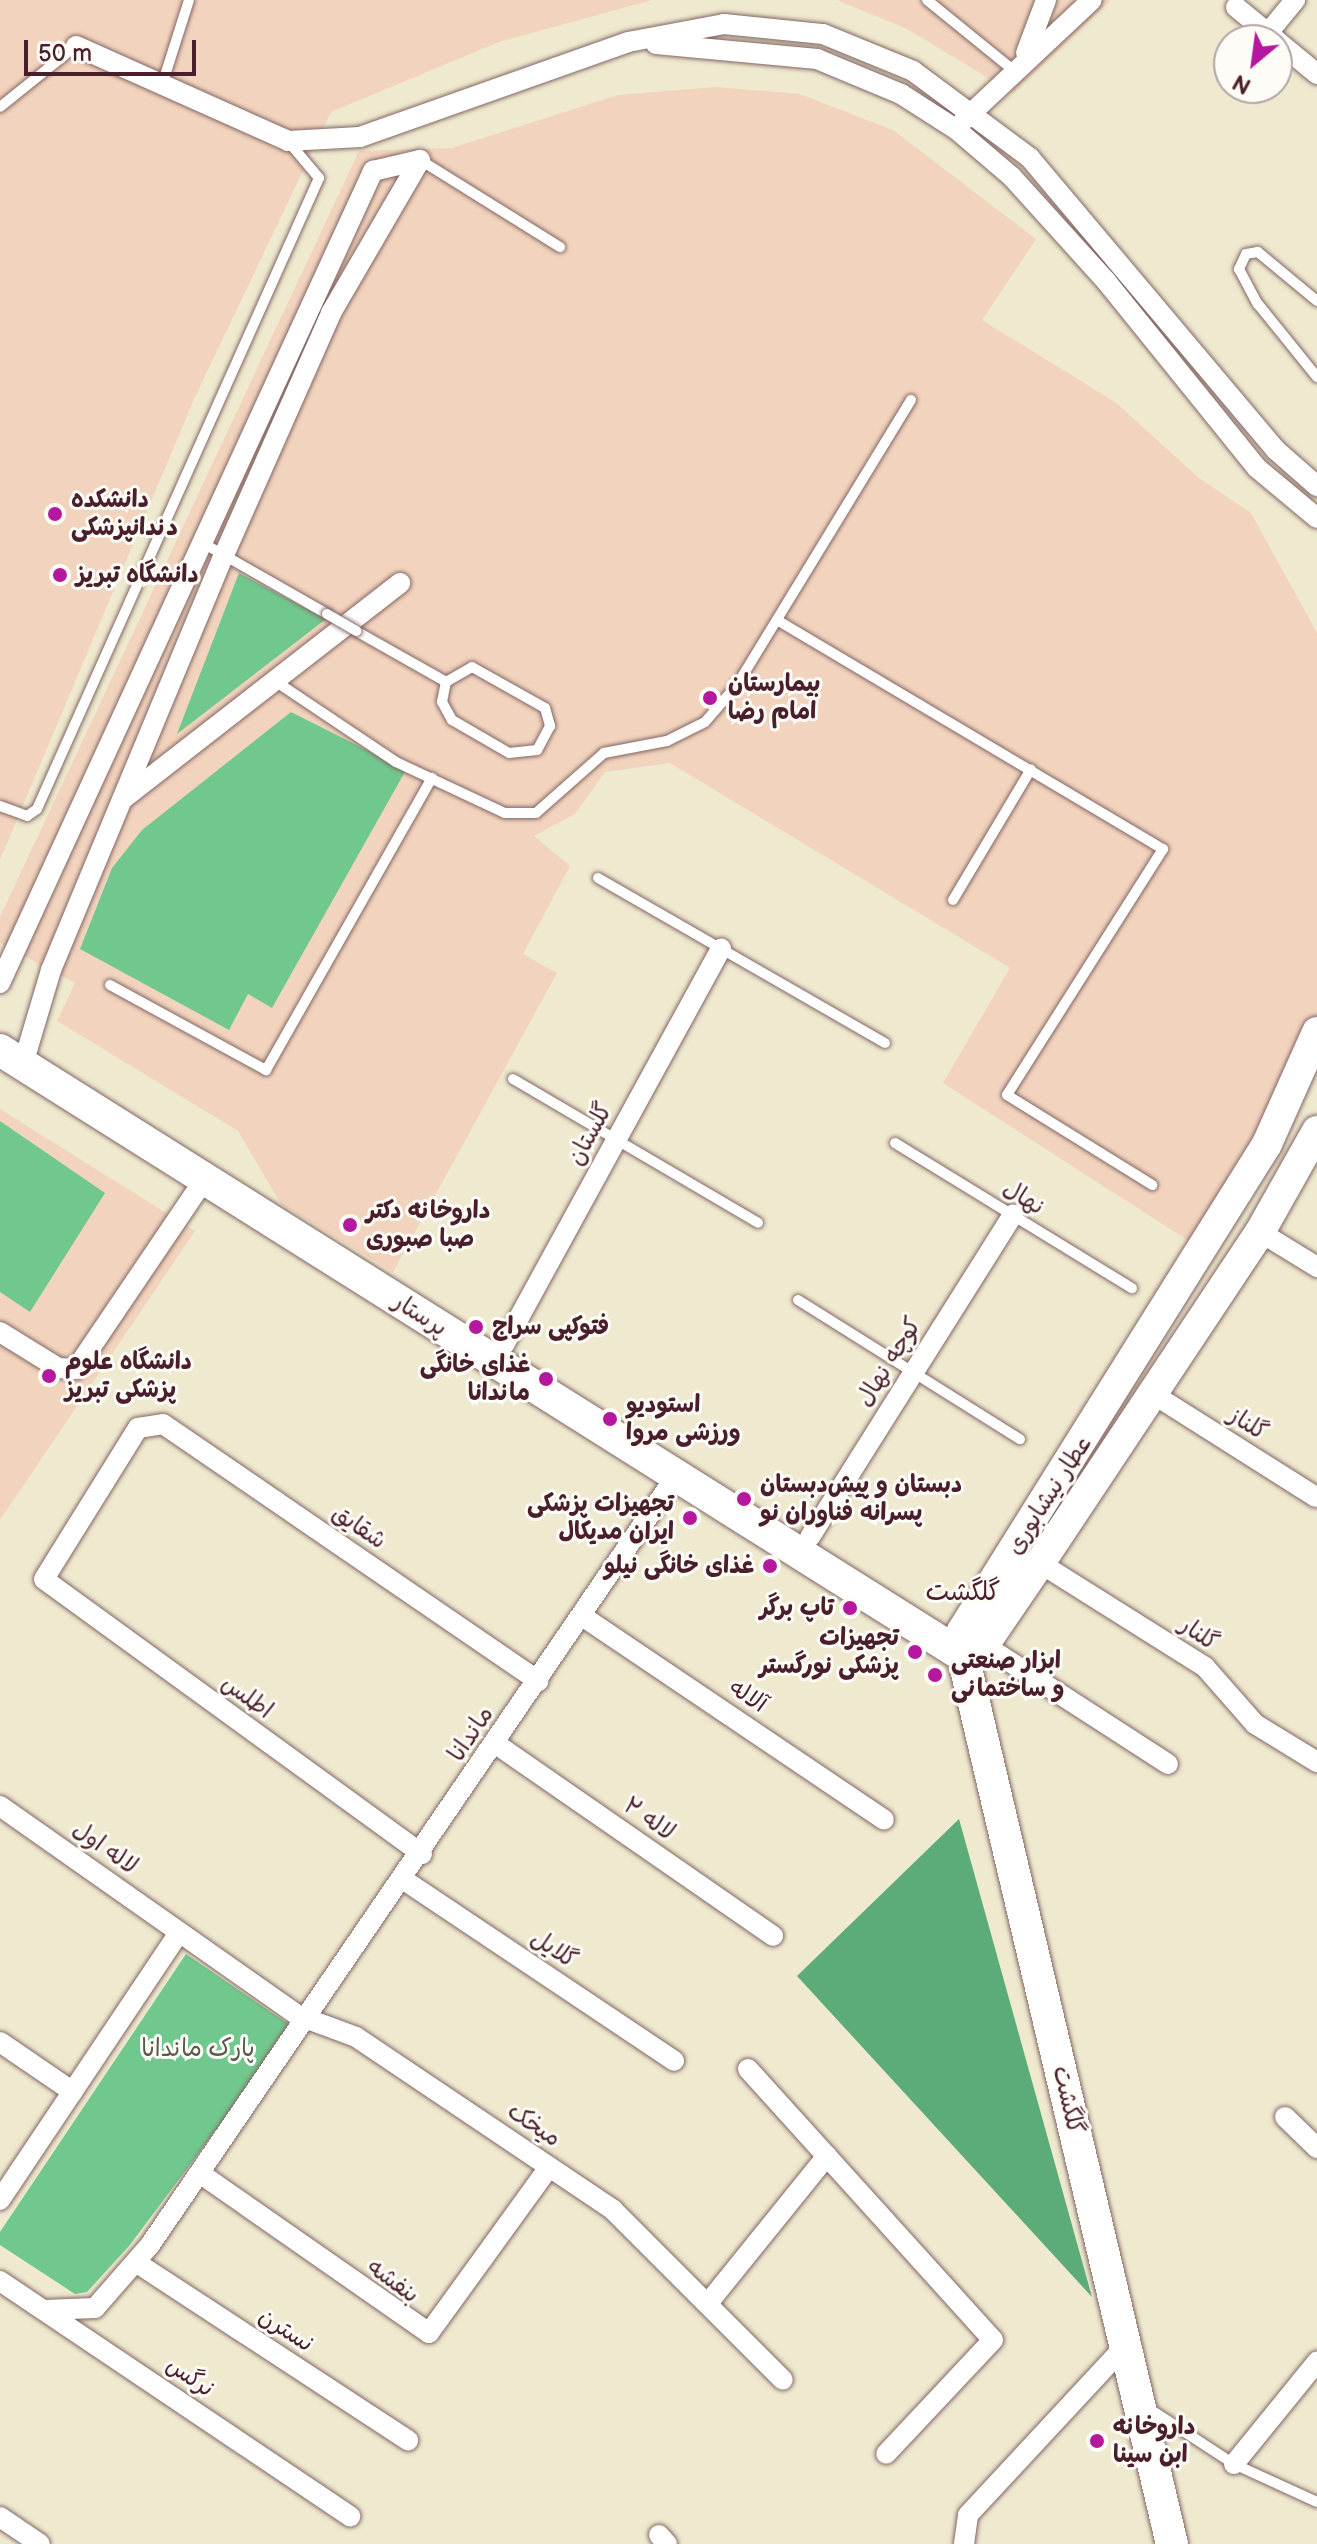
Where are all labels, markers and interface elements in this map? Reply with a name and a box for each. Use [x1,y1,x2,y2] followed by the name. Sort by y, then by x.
[28,24,200,74] scale bar
[1213,24,1293,104] north arrow
[38,39,92,68] text: 50 m
[1228,68,1256,99] text: N
[71,486,178,542] place label: دانشکده دندانپزشکی
[46,505,64,523] marker: دانشکده دندانپزشکی
[76,561,199,589] place label: دانشگاه تبریز
[51,566,69,584] marker: دانشگاه تبریز
[728,670,820,726] place label: بیمارستان امام رضا
[699,687,721,709] marker: بیمارستان امام رضا
[561,1098,619,1170] street label: گلستان
[997,1174,1051,1222] street label: نهال
[366,1197,490,1253] place label: داروخانه دکتر صبا صبوری
[341,1216,359,1234] marker: داروخانه دکتر صبا صبوری
[388,1287,452,1343] street label: پرستار
[850,1312,928,1412] street label: کوچه نهال
[492,1313,609,1341] place label: فتوکپی سراج
[467,1318,485,1336] marker: فتوکپی سراج
[65,1348,192,1404] place label: دانشگاه علوم پزشکی تبریز
[420,1351,530,1407] place label: غذای خانگی ماندانا
[40,1367,58,1385] marker: دانشگاه علوم پزشکی تبریز
[537,1370,555,1388] marker: غذای خانگی ماندانا
[626,1391,741,1447] place label: استودیو ورزشی مروا
[1223,1401,1273,1447] street label: گلناز
[601,1410,619,1428] marker: استودیو ورزشی مروا
[1000,1430,1098,1560] street label: عطار نیشابوری
[760,1471,962,1527] place label: دبستان و پیش‌دبستان پسرانه فناوران نو
[527,1490,674,1546] place label: تجهیزات پزشکی ایران مدیکال
[735,1490,753,1508] marker: دبستان و پیش‌دبستان پسرانه فناوران نو
[326,1499,392,1555] street label: شقایق
[681,1509,699,1527] marker: تجهیزات پزشکی ایران مدیکال
[604,1552,754,1580] place label: غذای خانگی نیلو
[761,1557,779,1575] marker: غذای خانگی نیلو
[926,1577,1000,1609] district label: گلگشت
[760,1594,834,1622] place label: تاپ برگر
[841,1599,859,1617] marker: تاپ برگر
[1174,1611,1224,1657] street label: گلنار
[759,1624,899,1680] place label: تجهیزات پزشکی نورگستر
[906,1643,924,1661] marker: تجهیزات پزشکی نورگستر
[951,1647,1065,1703] place label: ابزار صنعتی و ساختمانی
[926,1666,944,1684] marker: ابزار صنعتی و ساختمانی
[216,1669,278,1725] street label: اطلس
[724,1673,772,1719] street label: آلاله
[442,1701,500,1767] street label: ماندانا
[618,1791,680,1847] street label: لاله ۲
[67,1815,143,1881] street label: لاله اول
[525,1923,583,1975] street label: گلایل
[141,2035,255,2063] park label: پارک ماندانا
[1046,2063,1090,2137] street label: گلگشت
[502,2097,566,2153] street label: میخک
[361,2253,425,2309] street label: بنفشه
[253,2302,319,2358] street label: نسترن
[161,2351,219,2403] street label: نرگس
[1113,2413,1195,2469] place label: داروخانه ابن سینا
[1088,2432,1106,2450] marker: داروخانه ابن سینا

